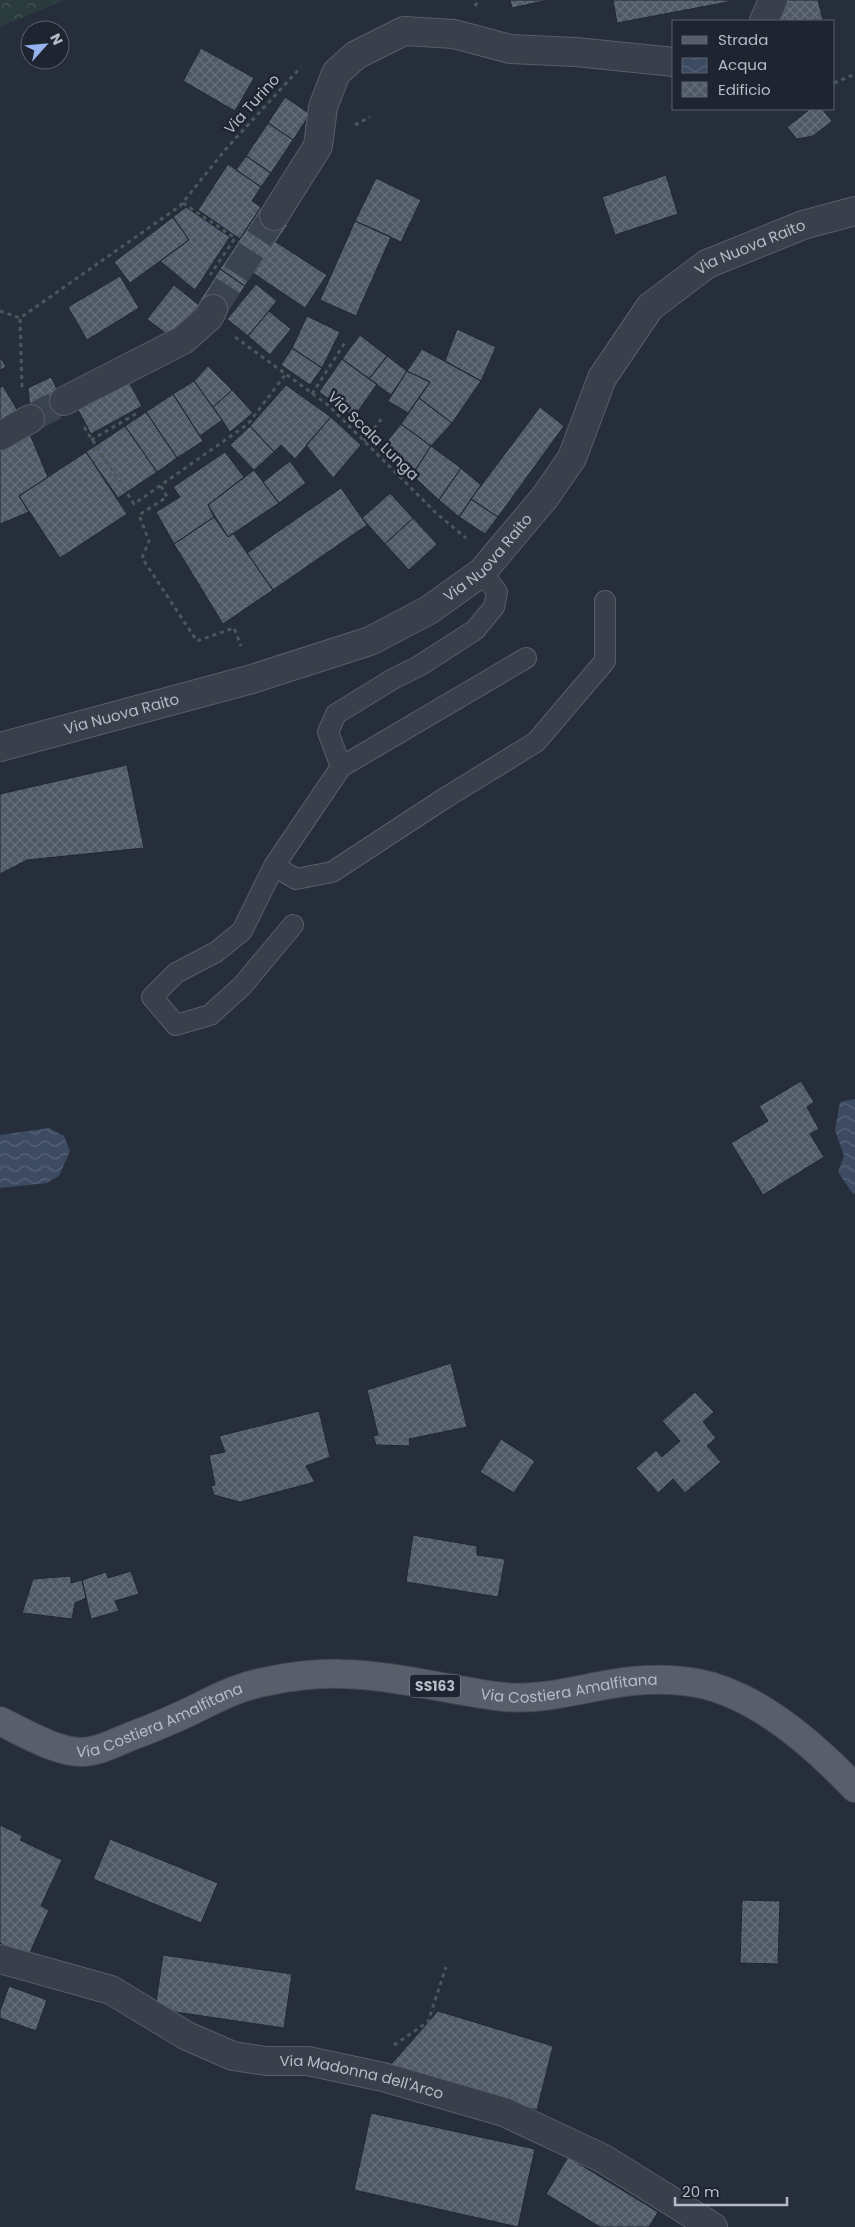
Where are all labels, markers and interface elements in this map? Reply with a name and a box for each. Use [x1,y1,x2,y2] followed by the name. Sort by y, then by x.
[20,20,70,70] north arrow
[672,20,835,110] legend
[718,29,768,50] text: Strada
[45,30,68,48] text: N
[718,54,767,75] text: Acqua
[219,69,284,138] street label: Via Turino
[718,79,771,100] text: Edificio
[690,214,808,280] street label: Via Nuova Raito
[323,386,424,485] street label: Via Scala Lunga
[439,509,537,606] street label: Via Nuova Raito
[62,688,181,739] street label: Via Nuova Raito
[479,1669,658,1708] street label: Via Costiera Amalfitana
[410,1674,460,1698] road number: SS163
[76,1678,245,1762] street label: Via Costiera Amalfitana
[279,2050,446,2104] street label: Via Madonna dell'Arco
[675,2174,788,2206] scale bar
[682,2181,720,2202] text: 20 m

